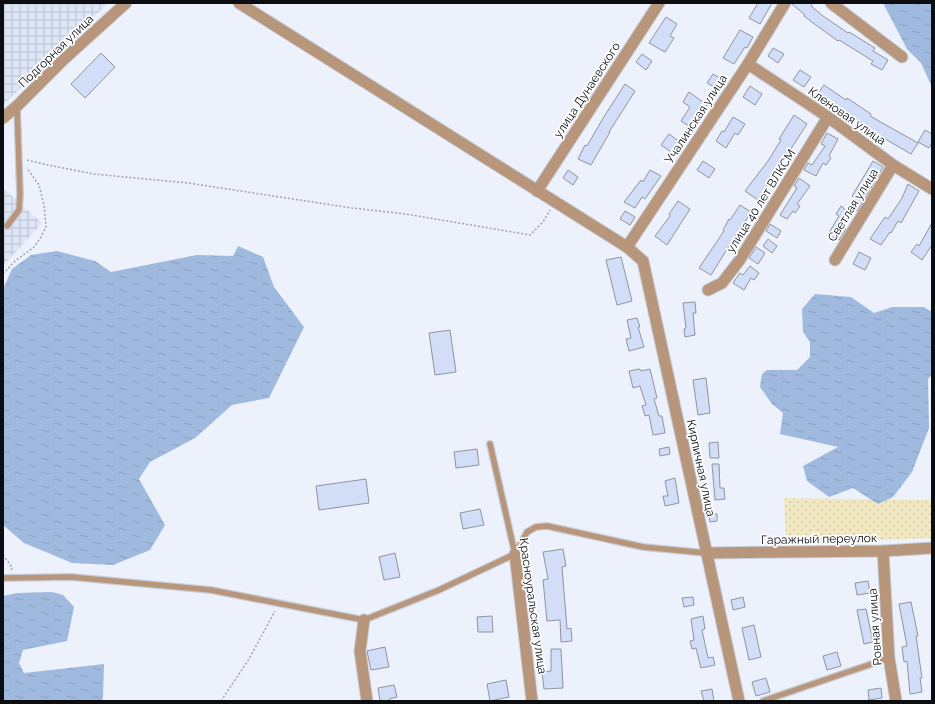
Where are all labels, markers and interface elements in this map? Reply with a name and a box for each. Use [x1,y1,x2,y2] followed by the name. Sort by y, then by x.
[16,12,96,90] street label: Подгорная улица
[551,40,623,140] street label: улица Дунаевского
[662,72,730,166] street label: Учалинская улица
[806,84,888,148] street label: Кленовая улица
[723,147,799,255] street label: улица 40 лет ВЛКСМ
[825,166,881,244] street label: Светлая улица
[684,418,718,518] street label: Кирпичная улица
[761,531,877,547] street label: Гаражный переулок
[517,537,549,675] street label: Красноуральская улица
[865,588,885,666] street label: Ровная улица

